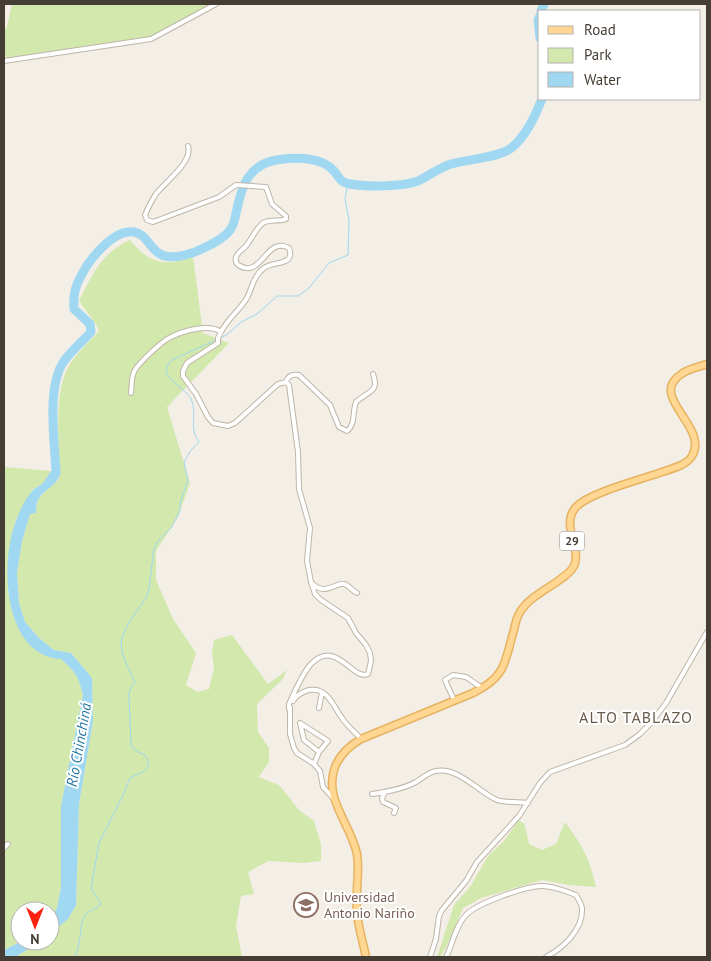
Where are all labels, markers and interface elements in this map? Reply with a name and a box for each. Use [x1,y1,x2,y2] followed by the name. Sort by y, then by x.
[538,10,701,100] legend
[584,20,616,39] text: Road
[584,45,612,64] text: Park
[584,70,621,89] text: Water
[560,532,584,550] road number: 29
[62,701,95,788] water label: Río Chinchiná
[579,707,693,727] district label: ALTO TABLAZO
[324,888,415,922] place label: Universidad Antonio Nariño
[293,892,319,918] school or university icon: Universidad Antonio Nariño
[10,901,60,951] north arrow
[30,930,40,948] text: N

